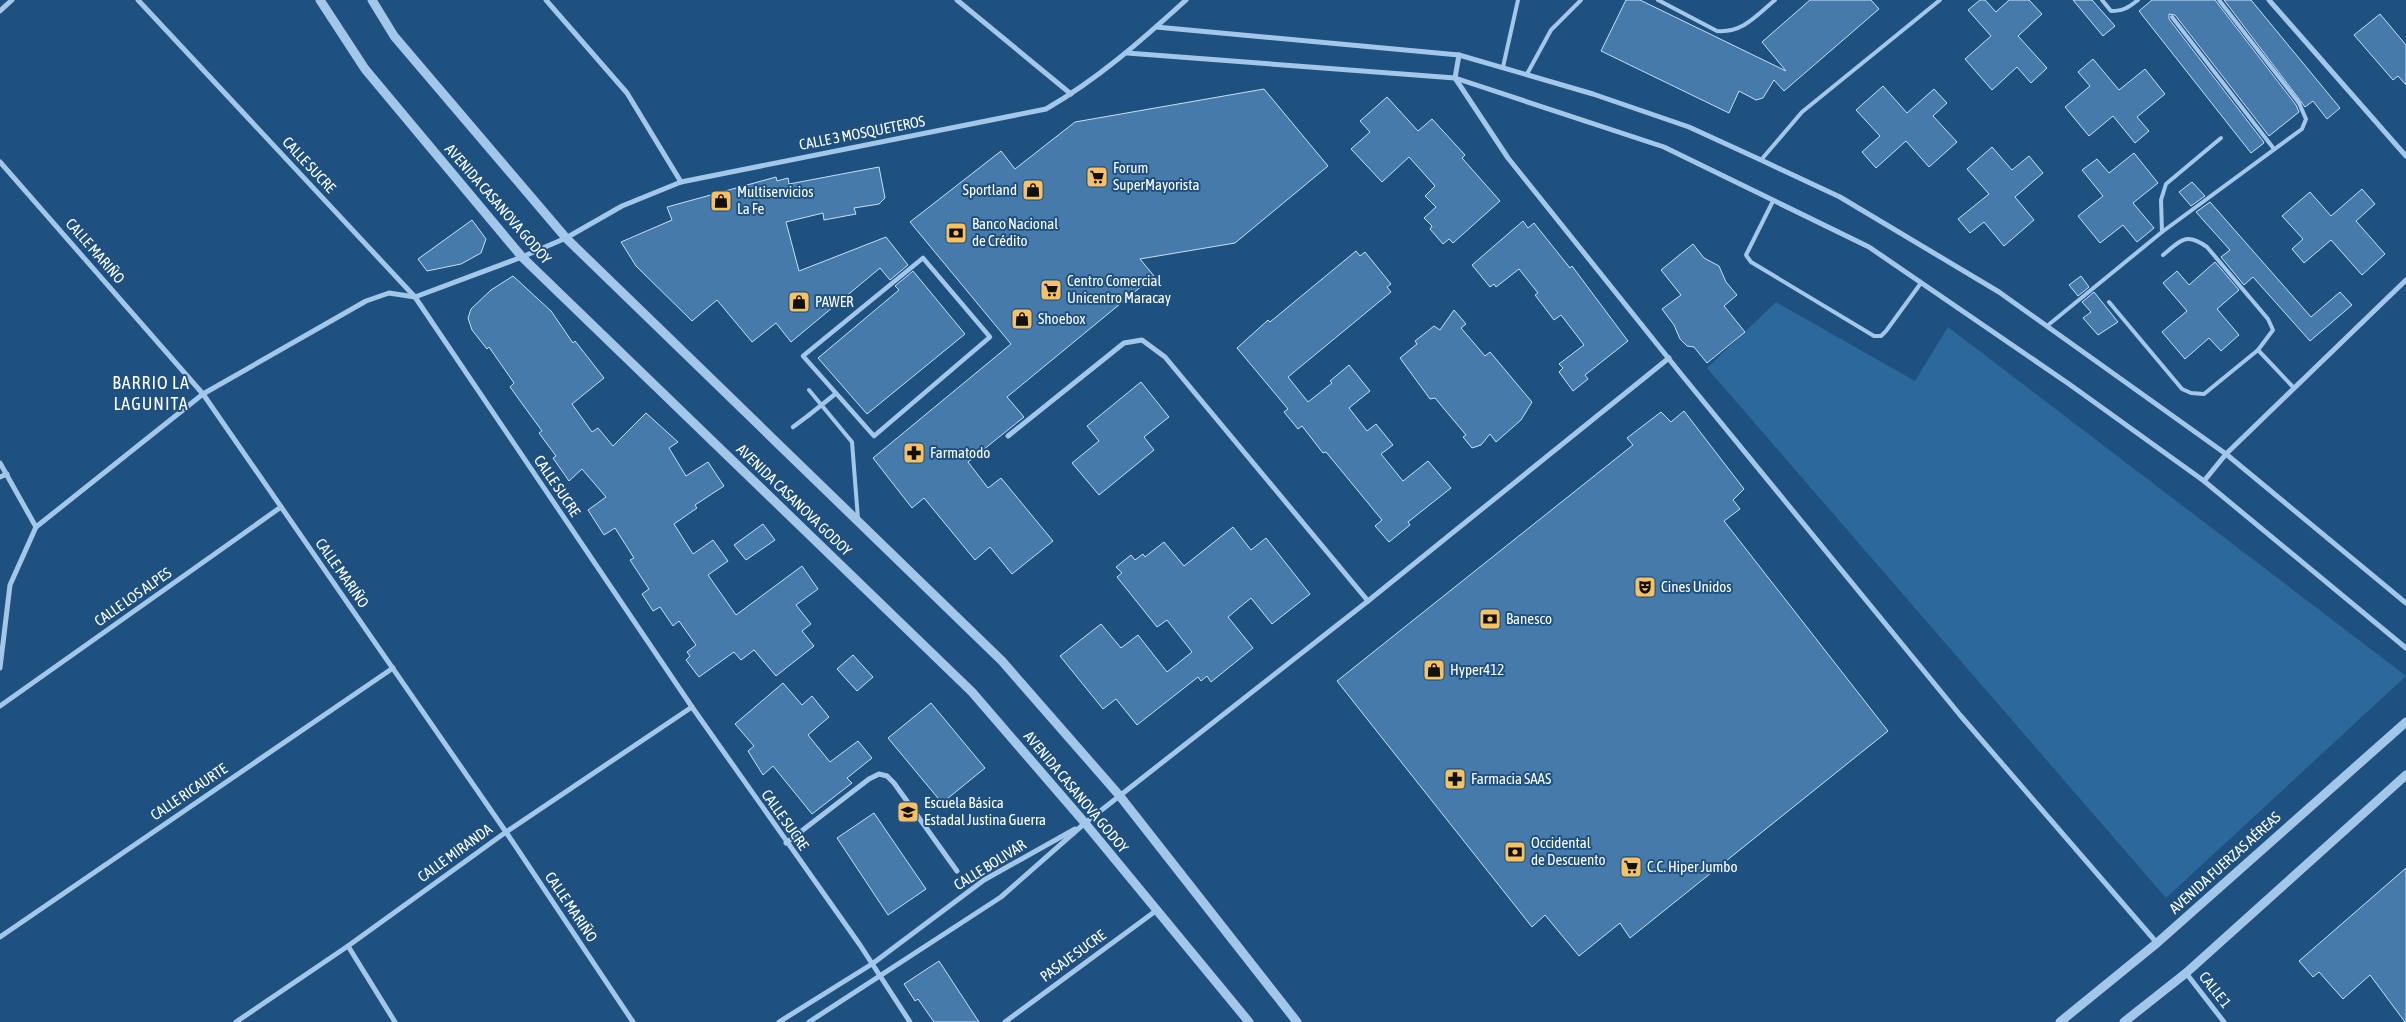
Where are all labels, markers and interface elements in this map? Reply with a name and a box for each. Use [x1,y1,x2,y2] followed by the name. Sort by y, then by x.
[798,112,926,153] street label: CALLE 3 MOSQUETEROS
[279,133,340,196] street label: CALLE SUCRE
[442,140,555,267] street label: AVENIDA CASANOVA GODOY
[1113,159,1199,193] place label: Forum SuperMayorista
[1085,165,1109,189] supermarket icon: Forum SuperMayorista
[1021,178,1045,202] shop icon: Sportland
[963,181,1017,198] place label: Sportland
[737,183,814,217] place label: Multiservicios La Fe
[709,189,733,213] shop icon: Multiservicios La Fe
[63,215,128,287] street label: CALLE MARIÑO
[972,215,1058,249] place label: Banco Nacional de Crédito
[944,221,968,245] bank icon: Banco Nacional de Crédito
[1067,272,1171,306] place label: Centro Comercial Unicentro Maracay
[1039,278,1063,302] supermarket icon: Centro Comercial Unicentro Maracay
[787,290,811,314] shop icon: PAWER
[815,293,854,310] place label: PAWER
[1010,307,1034,331] shop icon: Shoebox
[1038,310,1086,327] place label: Shoebox
[112,372,190,414] district label: BARRIO LA LAGUNITA
[733,440,856,559] street label: AVENIDA CASANOVA GODOY
[902,441,926,465] pharmacy icon: Farmatodo
[930,444,990,461] place label: Farmatodo
[531,452,584,520] street label: CALLE SUCRE
[312,535,373,611] street label: CALLE MARIÑO
[91,564,174,629] street label: CALLE LOS ALPES
[1633,575,1657,599] theatre icon: Cines Unidos
[1661,578,1732,595] place label: Cines Unidos
[1478,607,1502,631] bank icon: Banesco
[1506,610,1552,627] place label: Banesco
[1422,658,1446,682] shop icon: Hyper412
[1450,661,1504,678] place label: Hyper412
[1021,728,1132,856] street label: AVENIDA CASANOVA GODOY
[147,759,231,823] street label: CALLE RICAURTE
[1443,767,1467,791] pharmacy icon: Farmacia SAAS
[1471,770,1551,787] place label: Farmacia SAAS
[758,786,813,854] street label: CALLE SUCRE
[924,794,1046,828] place label: Escuela Básica Estadal Justina Guerra
[896,800,920,824] school or university icon: Escuela Básica Estadal Justina Guerra
[2166,808,2284,917] street label: AVENIDA FUERZAS AÉREAS
[414,820,496,885] street label: CALLE MIRANDA
[1531,834,1606,868] place label: Occidental de Descuento
[951,835,1029,893] street label: CALLE BOLIVAR
[1503,840,1527,864] bank icon: Occidental de Descuento
[1619,855,1643,879] supermarket icon: C.C. Hiper Jumbo
[1647,858,1737,875] place label: C.C. Hiper Jumbo
[542,869,601,945] street label: CALLE MARIÑO
[1037,926,1109,985] street label: PASAJE SUCRE
[2196,968,2235,1011] street label: CALLE 1

